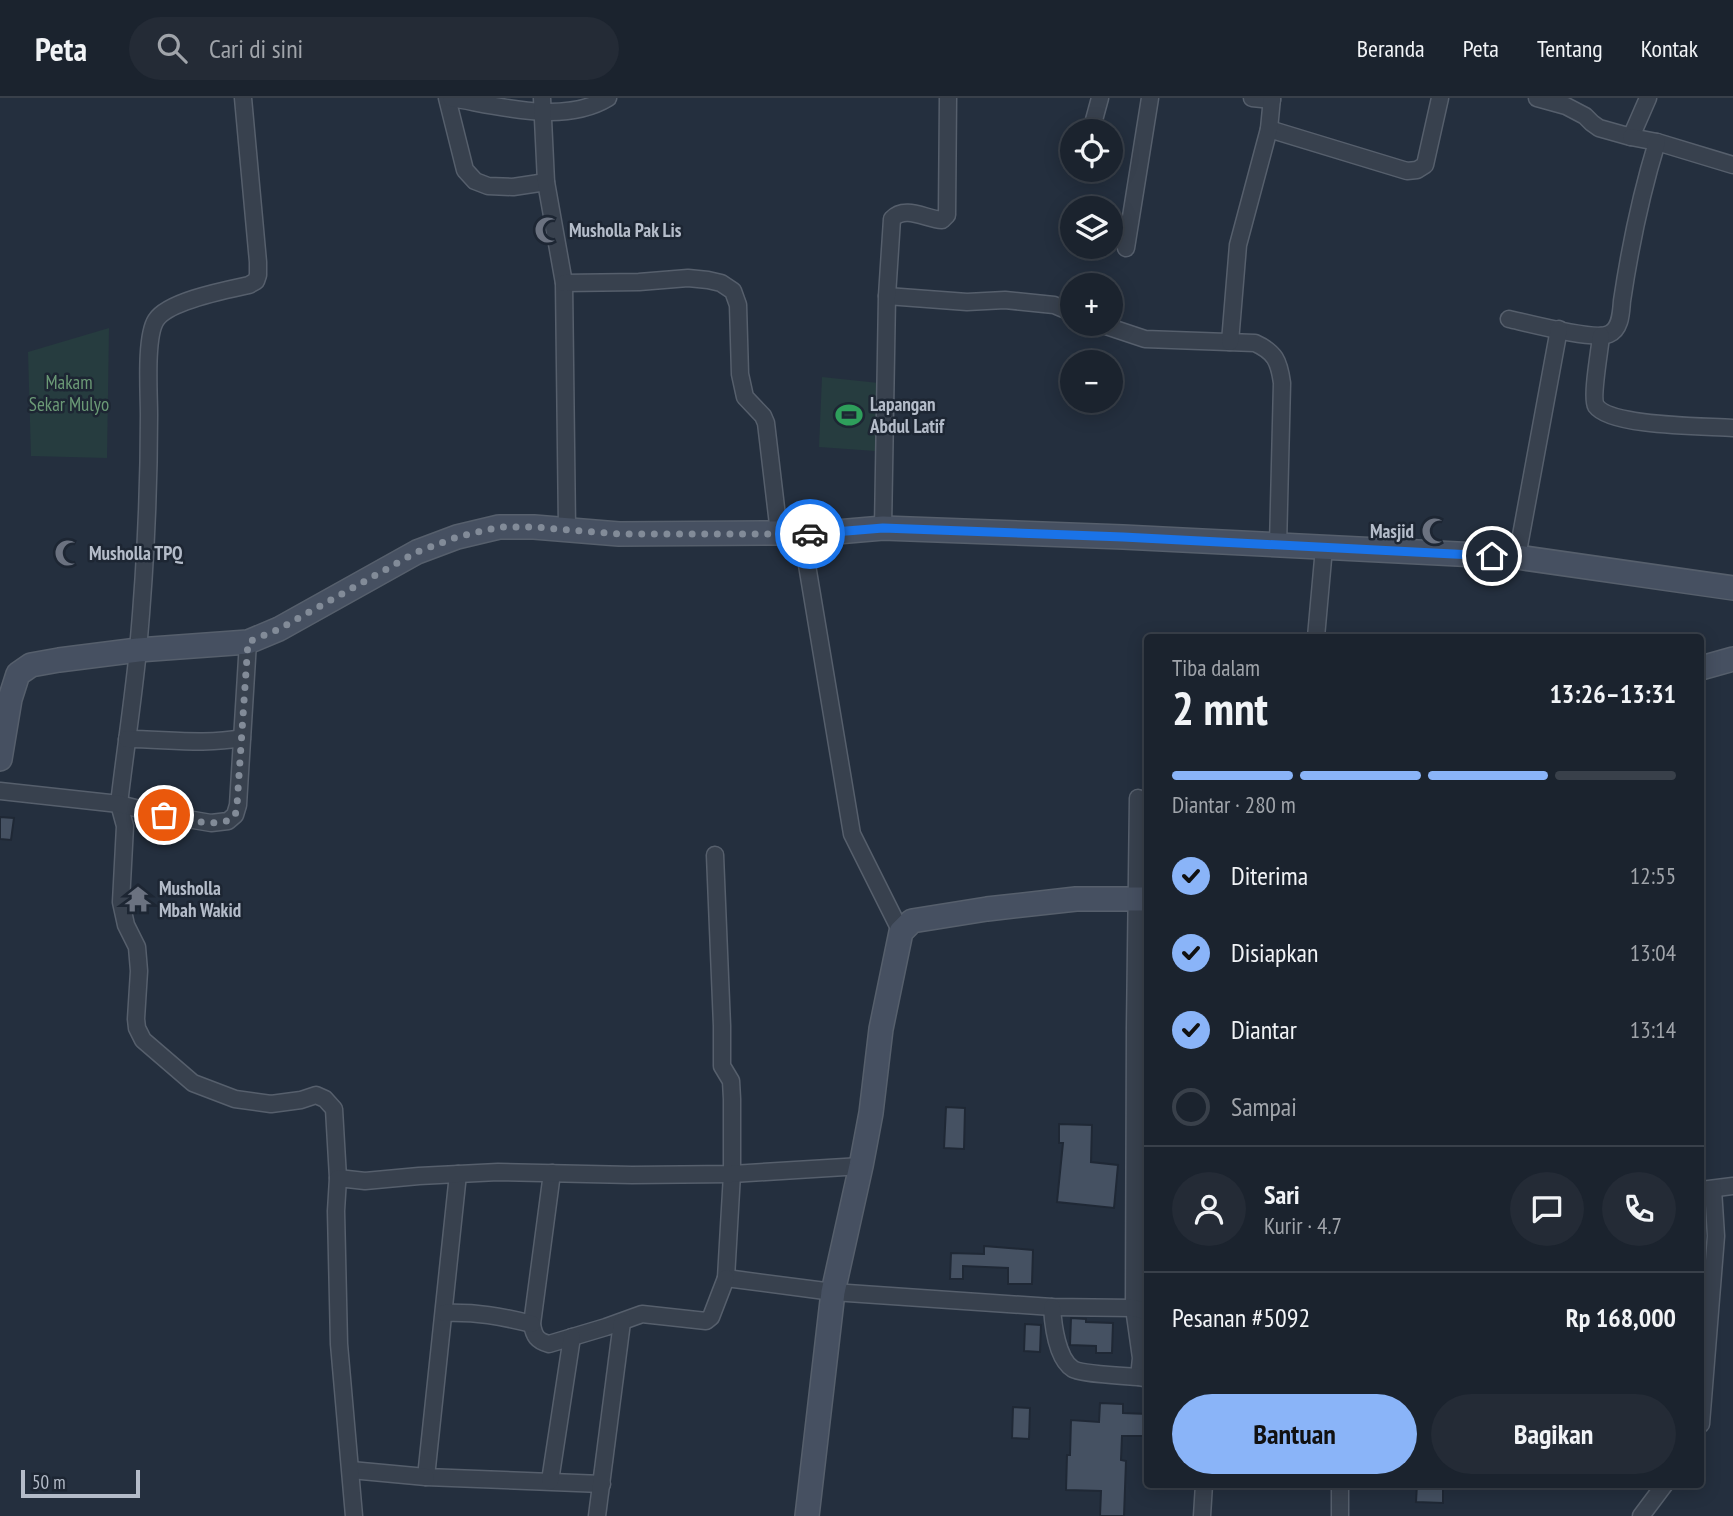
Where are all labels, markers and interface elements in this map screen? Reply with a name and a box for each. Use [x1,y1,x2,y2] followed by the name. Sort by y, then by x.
[129,17,619,80] search box
[35,27,87,70] text: Peta
[153,29,191,67] icon: search
[209,32,303,65] text: Cari di sini
[1357,33,1425,64] text: Beranda
[1463,33,1499,64] text: Peta
[1537,33,1603,64] text: Tentang
[1641,33,1698,64] text: Kontak
[1060,119,1123,413] map controls
[1060,119,1123,182] button: locate
[1060,196,1123,259] button: layers
[533,215,563,245] mosque icon: Musholla Pak Lis
[569,218,682,242] place label: Musholla Pak Lis
[1060,273,1123,336] button: +
[1060,350,1123,413] button: −
[29,370,109,416] park label: Makam Sekar Mulyo
[869,392,945,438] place label: Lapangan Abdul Latif
[834,400,864,430] sports icon: Lapangan Abdul Latif
[775,499,845,569] courier
[791,515,829,553] icon: car
[1420,516,1450,546] mosque icon: Masjid
[1370,519,1414,543] place label: Masjid
[1462,526,1522,586] pin
[1473,537,1511,575] icon: home
[53,538,83,568] mosque icon: Musholla TPQ
[89,541,183,565] place label: Musholla TPQ
[1172,653,1260,682] text: Tiba dalam
[1549,677,1676,710] text: 13:26–13:31
[1172,678,1268,738] text: 2 mnt
[134,785,194,845] pin
[1172,790,1296,819] text: Diantar · 280 m
[145,796,183,834] icon: bag
[1172,857,1210,895] icon: check
[1231,859,1308,892] text: Diterima
[1630,861,1676,890] text: 12:55
[159,876,241,922] place label: Musholla Mbah Wakid
[123,884,153,914] temple icon: Musholla Mbah Wakid
[1172,934,1210,972] icon: check
[1231,936,1318,969] text: Disiapkan
[1630,938,1676,967] text: 13:04
[1172,1011,1210,1049] icon: check
[1231,1013,1297,1046] text: Diantar
[1630,1015,1676,1044] text: 13:14
[1231,1090,1297,1123] text: Sampai
[1172,1172,1246,1246] button: person
[1510,1172,1584,1246] button: chat
[1602,1172,1676,1246] button: phone
[1264,1178,1300,1211] text: Sari
[1264,1211,1342,1240] text: Kurir · 4.7
[1172,1301,1310,1334] text: Pesanan #5092
[1566,1301,1676,1334] text: Rp 168,000
[1172,1394,1417,1474] button: Bantuan
[1431,1394,1676,1474] button: Bagikan
[21,1467,140,1499] scale bar
[32,1470,66,1494] text: 50 m

